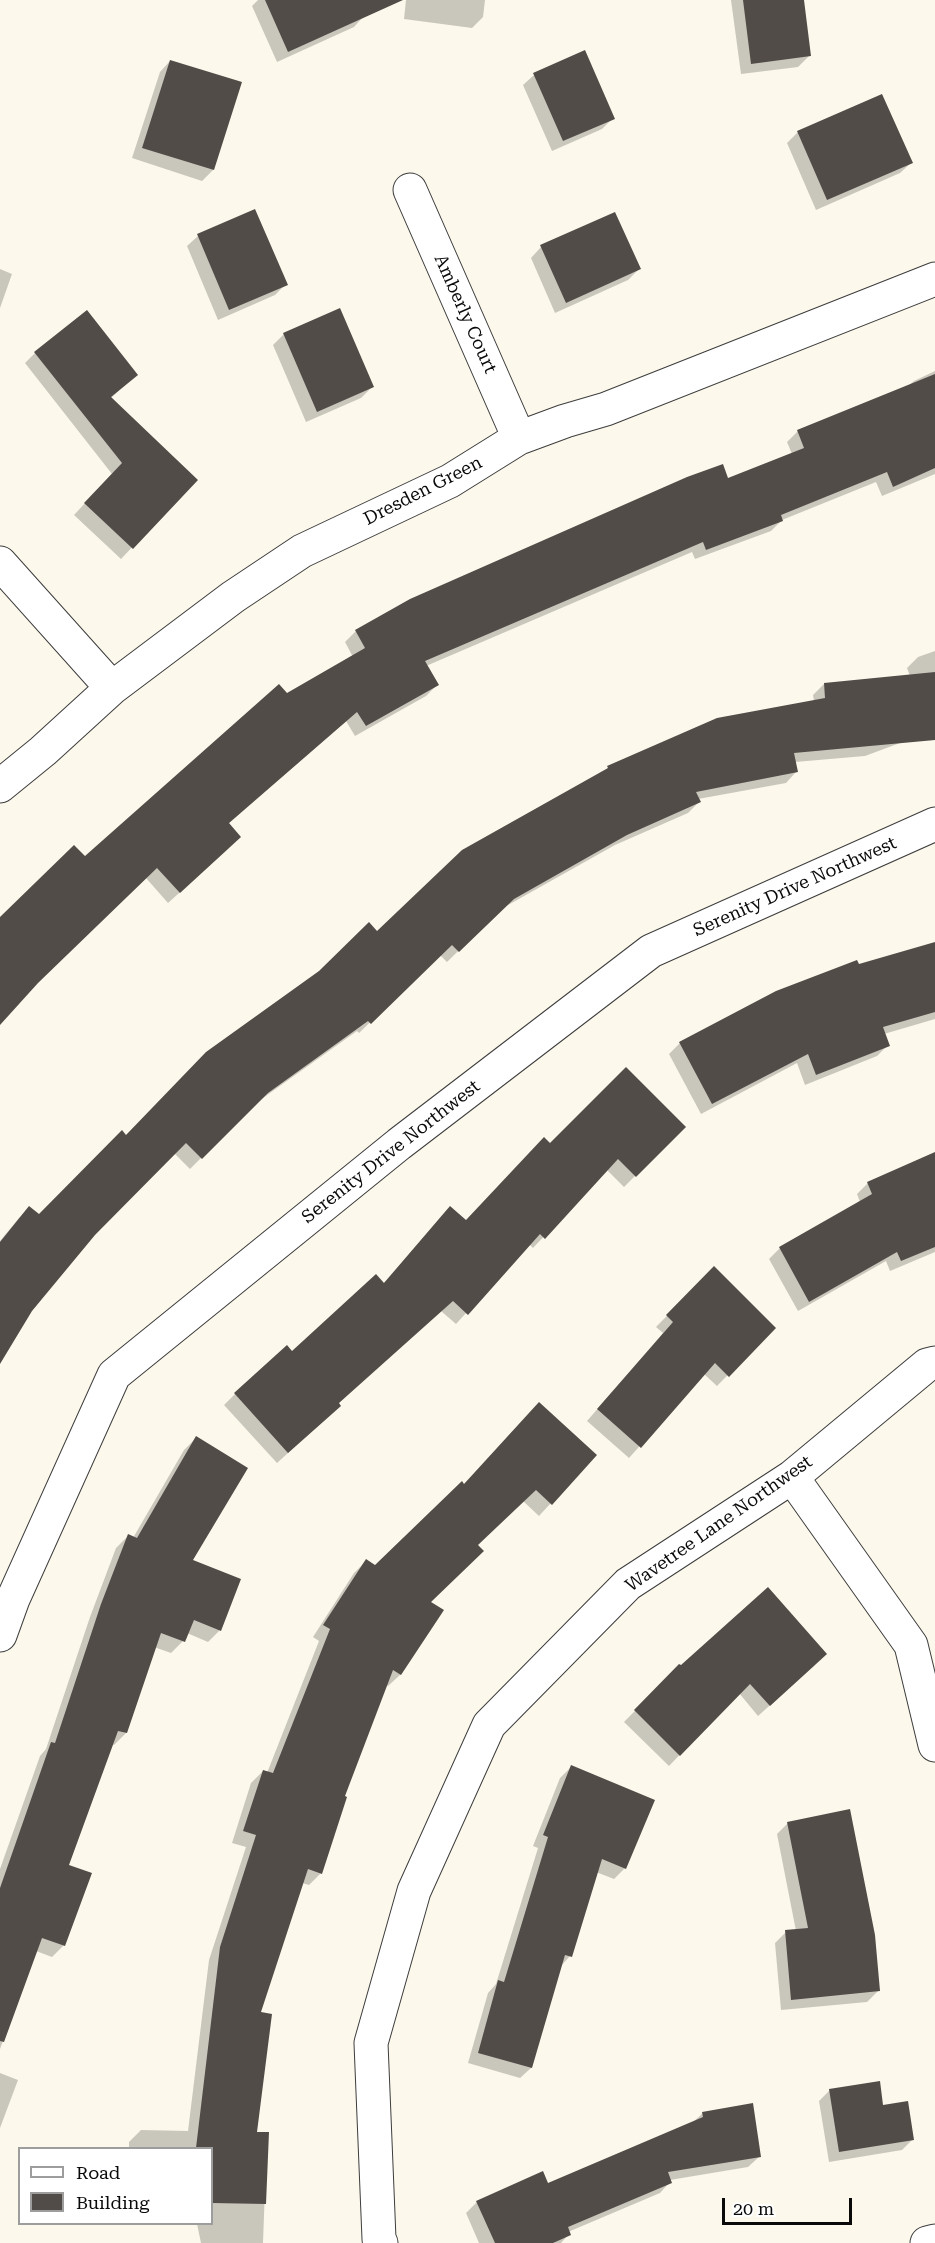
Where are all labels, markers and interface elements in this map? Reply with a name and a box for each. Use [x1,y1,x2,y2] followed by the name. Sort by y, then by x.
[429,251,501,377] street label: Amberly Court
[360,452,486,530] street label: Dresden Green
[690,832,900,942] street label: Serenity Drive Northwest
[298,1076,484,1228] street label: Serenity Drive Northwest
[621,1451,817,1597] street label: Wavetree Lane Northwest
[18,2147,213,2225] legend
[76,2162,120,2183] text: Road
[725,2186,856,2224] scale bar
[76,2192,150,2213] text: Building
[733,2198,774,2219] text: 20 m

